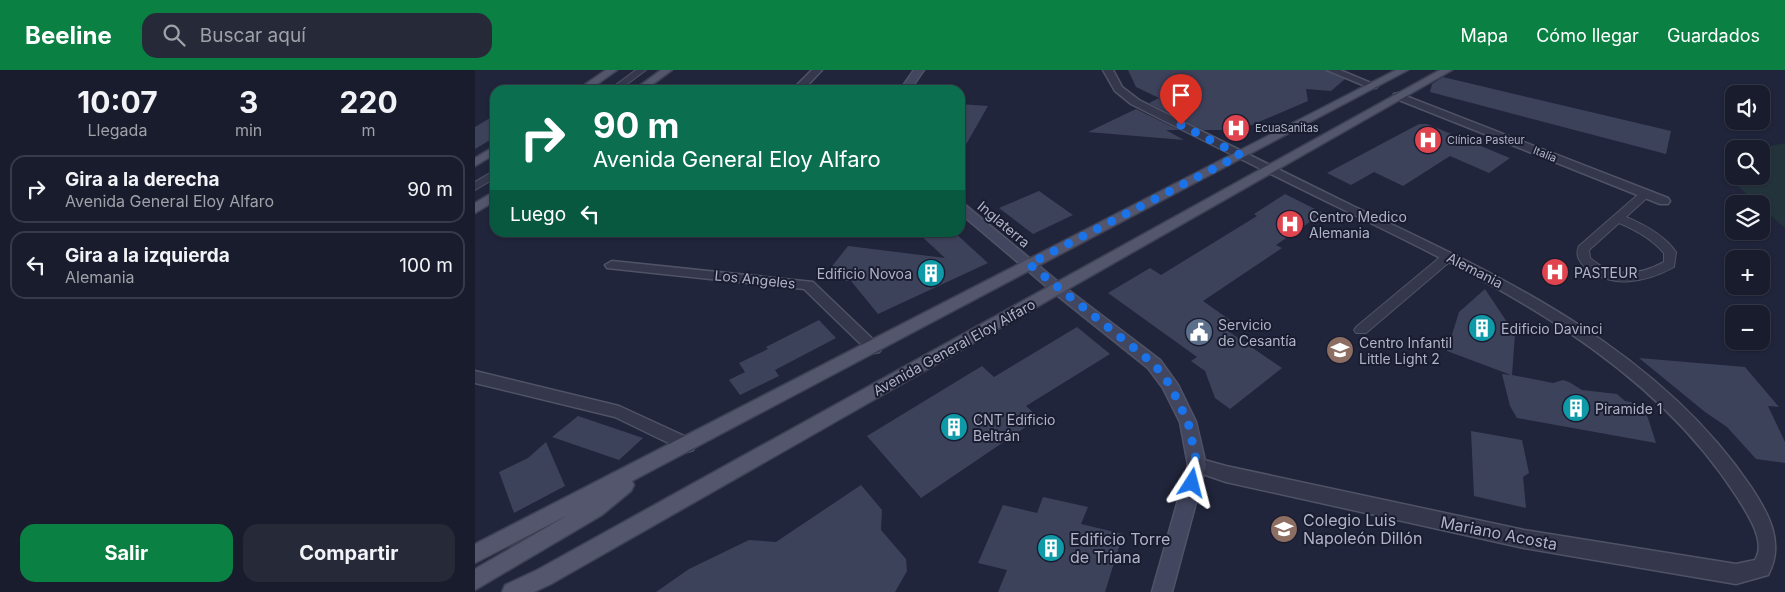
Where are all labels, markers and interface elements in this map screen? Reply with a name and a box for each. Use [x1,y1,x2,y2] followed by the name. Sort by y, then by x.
[142,13,492,58] search box
[25,21,112,50] text: Beeline
[160,21,188,49] icon: search
[200,24,306,47] text: Buscar aquí
[1461,25,1508,46] text: Mapa
[1536,25,1639,46] text: Cómo llegar
[1667,25,1760,46] text: Guardados
[1160,74,1202,125] pin
[1167,81,1195,109] icon: arrive
[77,84,158,120] text: 10:07
[239,84,258,120] text: 3
[340,84,398,120] text: 220
[1725,85,1770,350] map controls
[1725,85,1770,130] button: sound
[593,104,680,146] text: 90 m
[510,105,575,170] icon: right
[1221,113,1251,143] hospital icon: EcuaSanitas
[88,120,147,140] text: Llegada
[235,120,262,140] text: min
[362,120,376,140] text: m
[1255,121,1319,135] place label: EcuaSanitas
[1413,125,1443,155] hospital icon: Clínica Pasteur
[1447,133,1525,147] place label: Clínica Pasteur
[1725,140,1770,185] button: search
[1531,143,1559,165] street label: Italia
[593,146,881,172] text: Avenida General Eloy Alfaro
[65,168,220,191] text: Gira a la derecha
[22,175,50,203] icon: right
[407,178,453,201] text: 90 m
[65,191,274,211] text: Avenida General Eloy Alfaro
[1725,195,1770,240] button: layers
[974,197,1034,251] street label: Inglaterra
[576,200,604,228] icon: left
[510,203,566,226] text: Luego
[1309,208,1407,241] place label: Centro Medico Alemania
[1275,209,1305,239] hospital icon: Centro Medico Alemania
[65,244,230,267] text: Gira a la izquierda
[1444,249,1506,291] street label: Alemania
[1725,250,1770,295] button: +
[22,251,50,279] icon: left
[399,254,453,277] text: 100 m
[1540,257,1570,287] hospital icon: PASTEUR
[916,258,946,288] building icon: Edificio Novoa
[1574,264,1637,281] place label: PASTEUR
[817,265,912,282] place label: Edificio Novoa
[714,266,796,292] street label: Los Angeles
[65,267,135,287] text: Alemania
[870,295,1038,399] street label: Avenida General Eloy Alfaro
[1725,305,1770,350] button: −
[1467,313,1497,343] building icon: Edificio Davinci
[1218,316,1296,349] place label: Servicio de Cesantía
[1184,317,1214,347] public building icon: Servicio de Cesantía
[1501,320,1602,337] place label: Edificio Davinci
[1359,334,1452,367] place label: Centro Infantil Little Light 2
[1325,335,1355,365] school or university icon: Centro Infantil Little Light 2
[1561,393,1591,423] building icon: Piramide 1
[1595,400,1662,417] place label: Piramide 1
[973,411,1055,444] place label: CNT Edificio Beltrán
[939,412,969,442] building icon: CNT Edificio Beltrán
[1165,456,1217,508] position arrow
[1303,510,1422,548] place label: Colegio Luis Napoleón Dillón
[1439,512,1559,554] street label: Mariano Acosta
[1269,514,1299,544] school or university icon: Colegio Luis Napoleón Dillón
[20,524,233,582] button: Salir
[243,524,455,582] button: Compartir
[1070,529,1170,567] place label: Edificio Torre de Triana
[1036,533,1066,563] building icon: Edificio Torre de Triana

